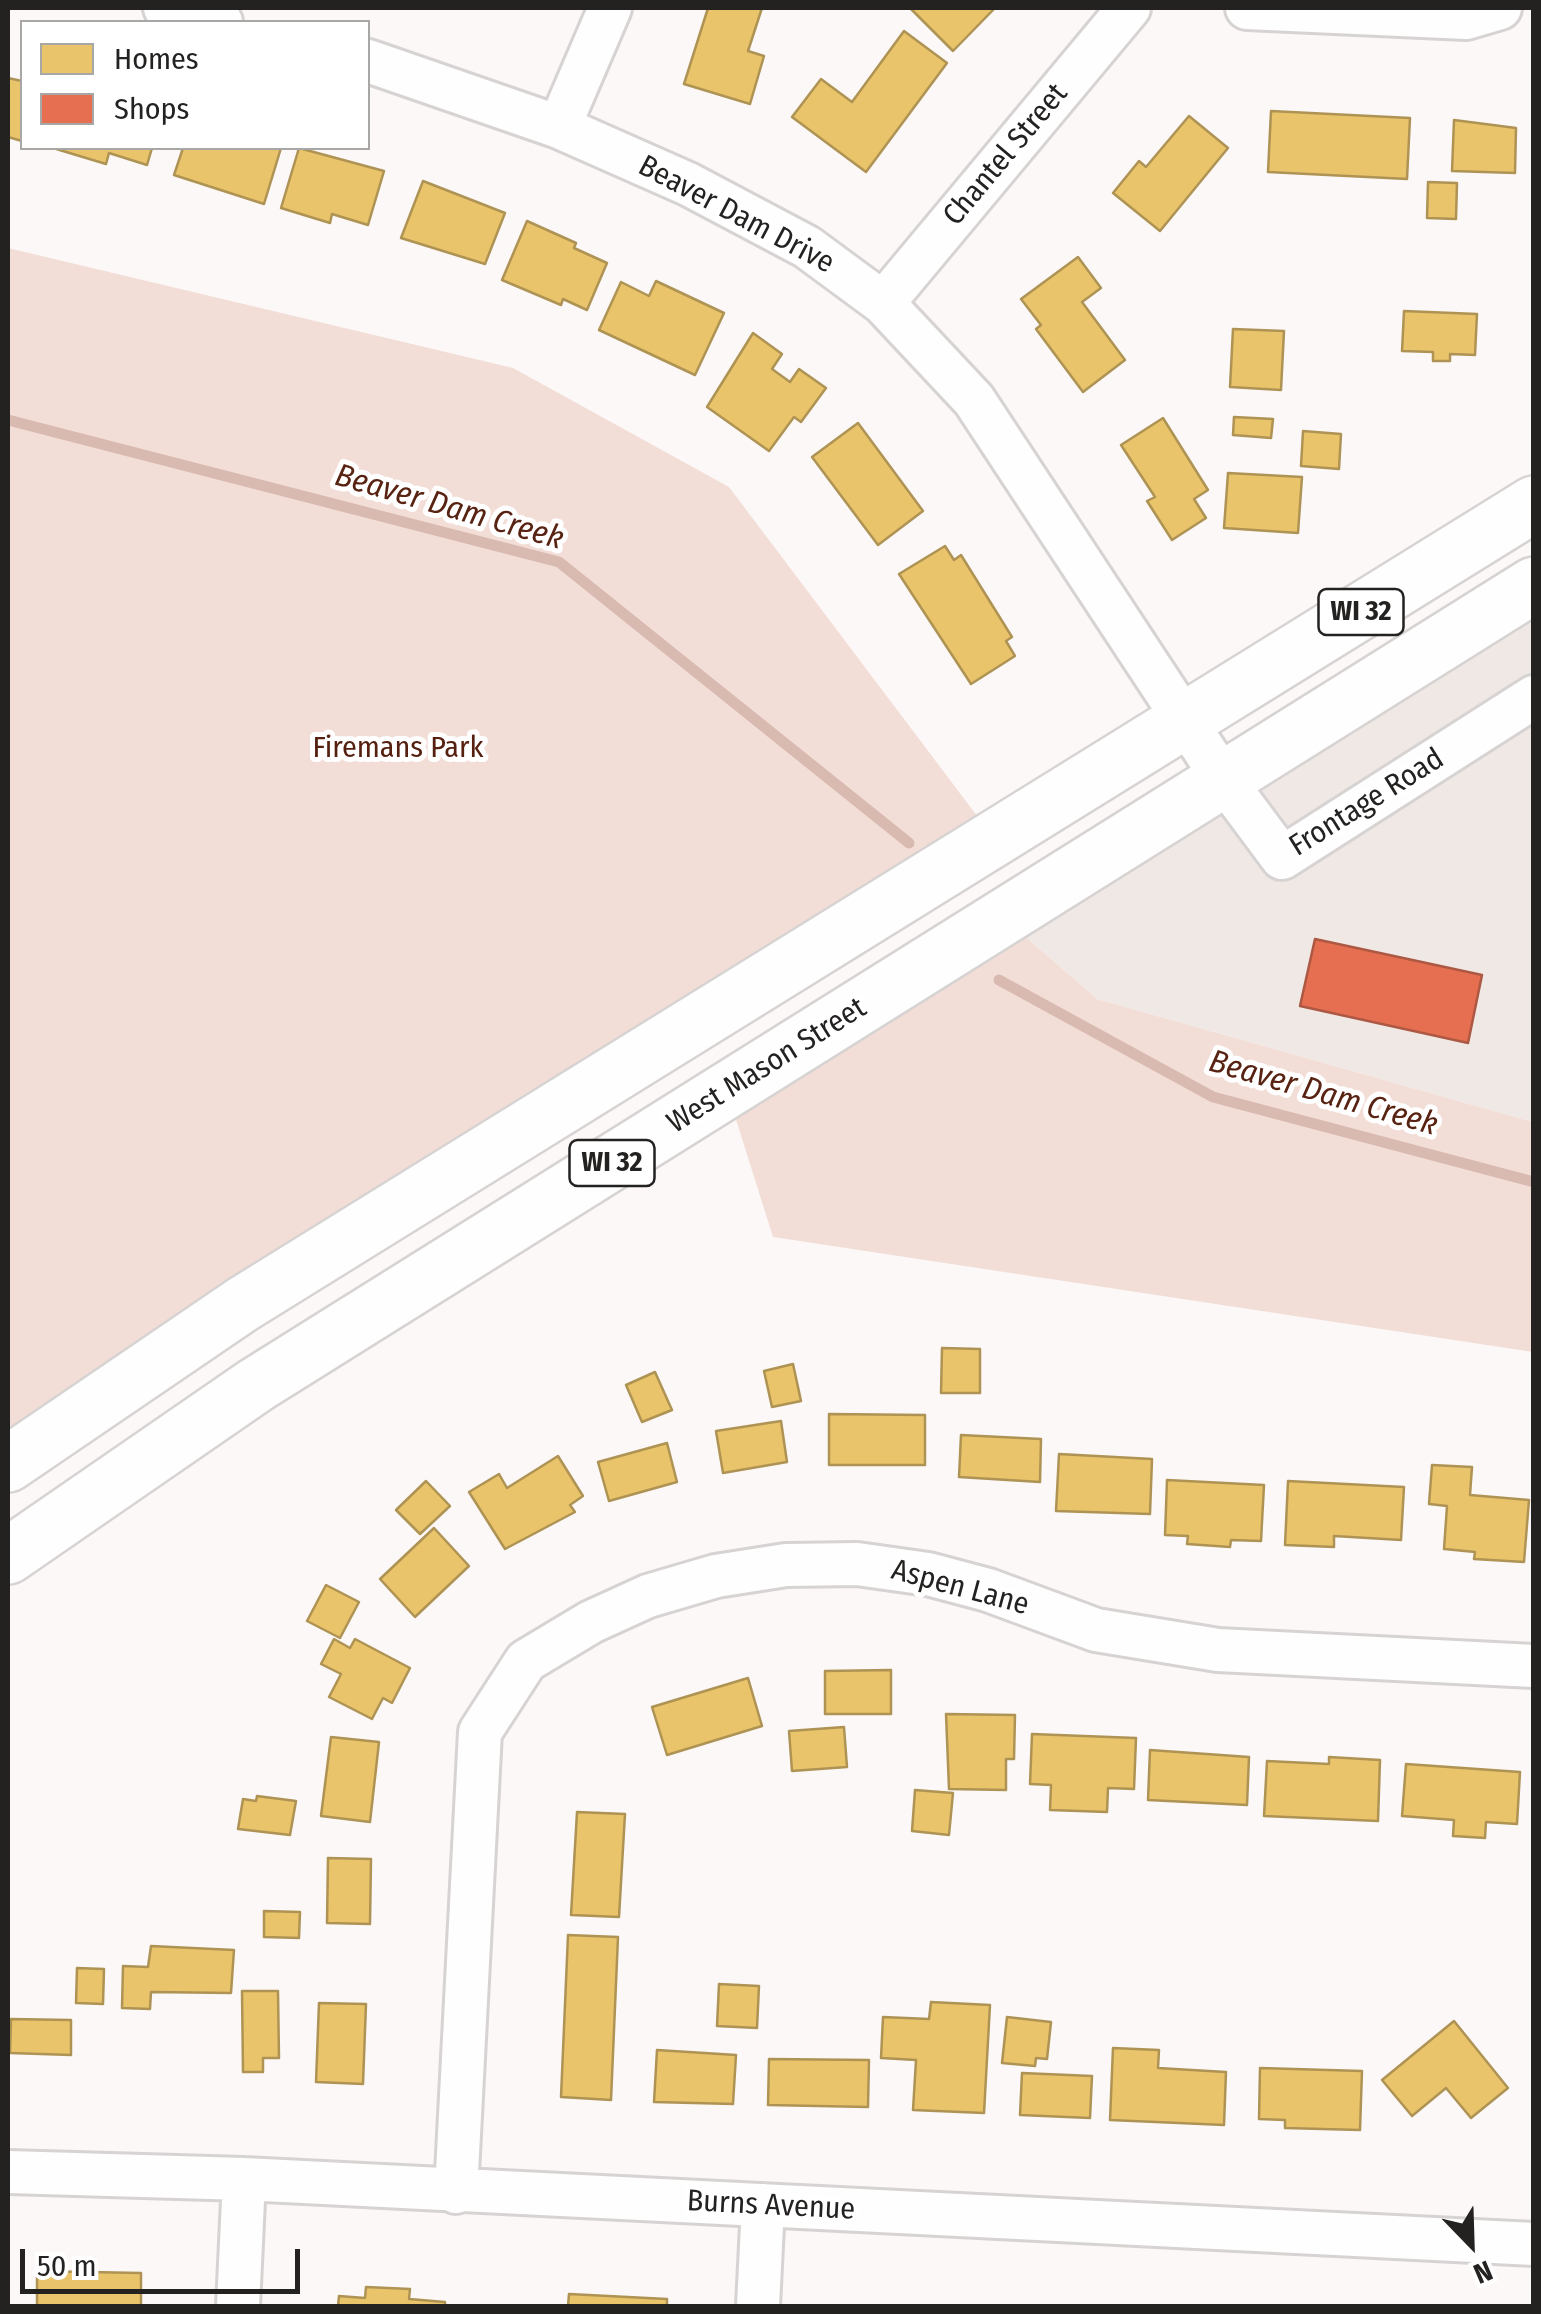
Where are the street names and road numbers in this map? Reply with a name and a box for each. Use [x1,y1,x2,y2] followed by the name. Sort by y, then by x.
[936,77,1076,233] street label: Chantel Street
[632,148,840,282] street label: Beaver Dam Drive
[1318,589,1404,635] road number: WI 32
[1283,741,1451,865] street label: Frontage Road
[661,990,873,1142] street label: West Mason Street
[570,1140,654,1186] road number: WI 32
[887,1552,1033,1624] street label: Aspen Lane
[686,2184,856,2228] street label: Burns Avenue

